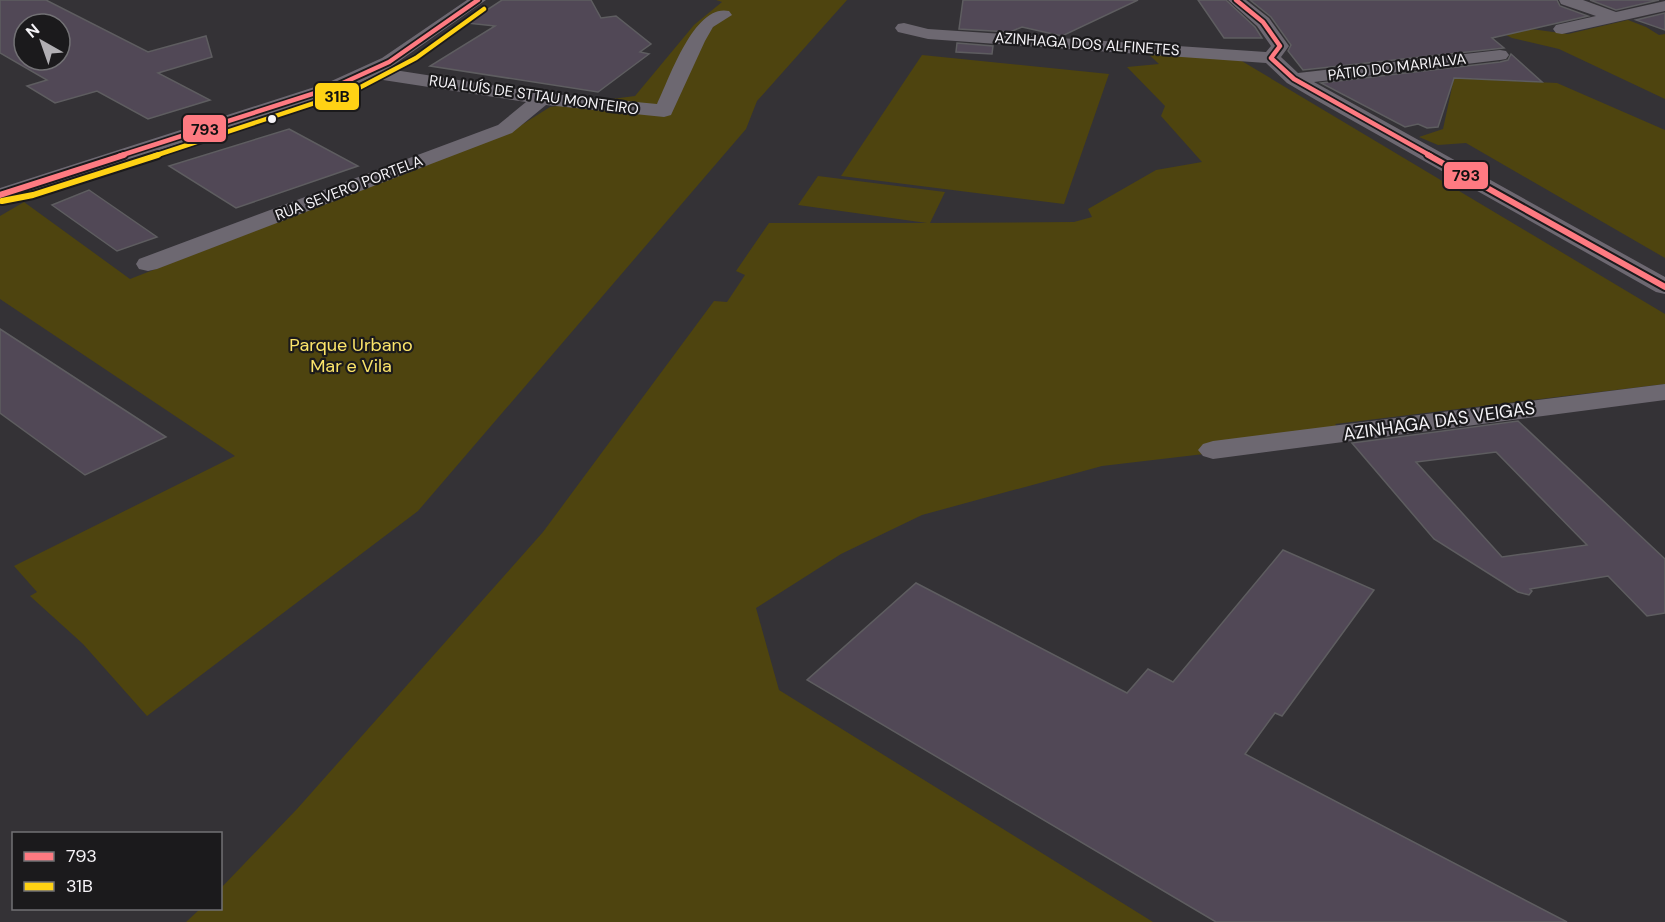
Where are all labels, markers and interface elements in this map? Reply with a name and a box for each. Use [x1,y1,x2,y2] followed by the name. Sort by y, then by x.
[12,12,72,72] north arrow
[21,19,44,43] text: N
[994,28,1180,60] street label: AZINHAGA DOS ALFINETES
[1327,49,1467,85] street label: PÁTIO DO MARIALVA
[428,70,640,120] street label: RUA LUÍS DE STTAU MONTEIRO
[314,82,360,111] line badge: 31B
[324,86,350,107] text: 31B
[266,113,278,125] unlabelled marker
[182,114,227,143] line badge: 793
[191,119,219,140] text: 793
[272,151,426,225] street label: RUA SEVERO PORTELA
[1443,161,1489,190] line badge: 793
[1452,165,1480,186] text: 793
[289,333,413,378] park label: Parque Urbano Mar e Vila
[1342,396,1536,446] street label: AZINHAGA DAS VEIGAS
[12,832,222,910] legend
[66,844,97,868] text: 793
[66,874,93,898] text: 31B

